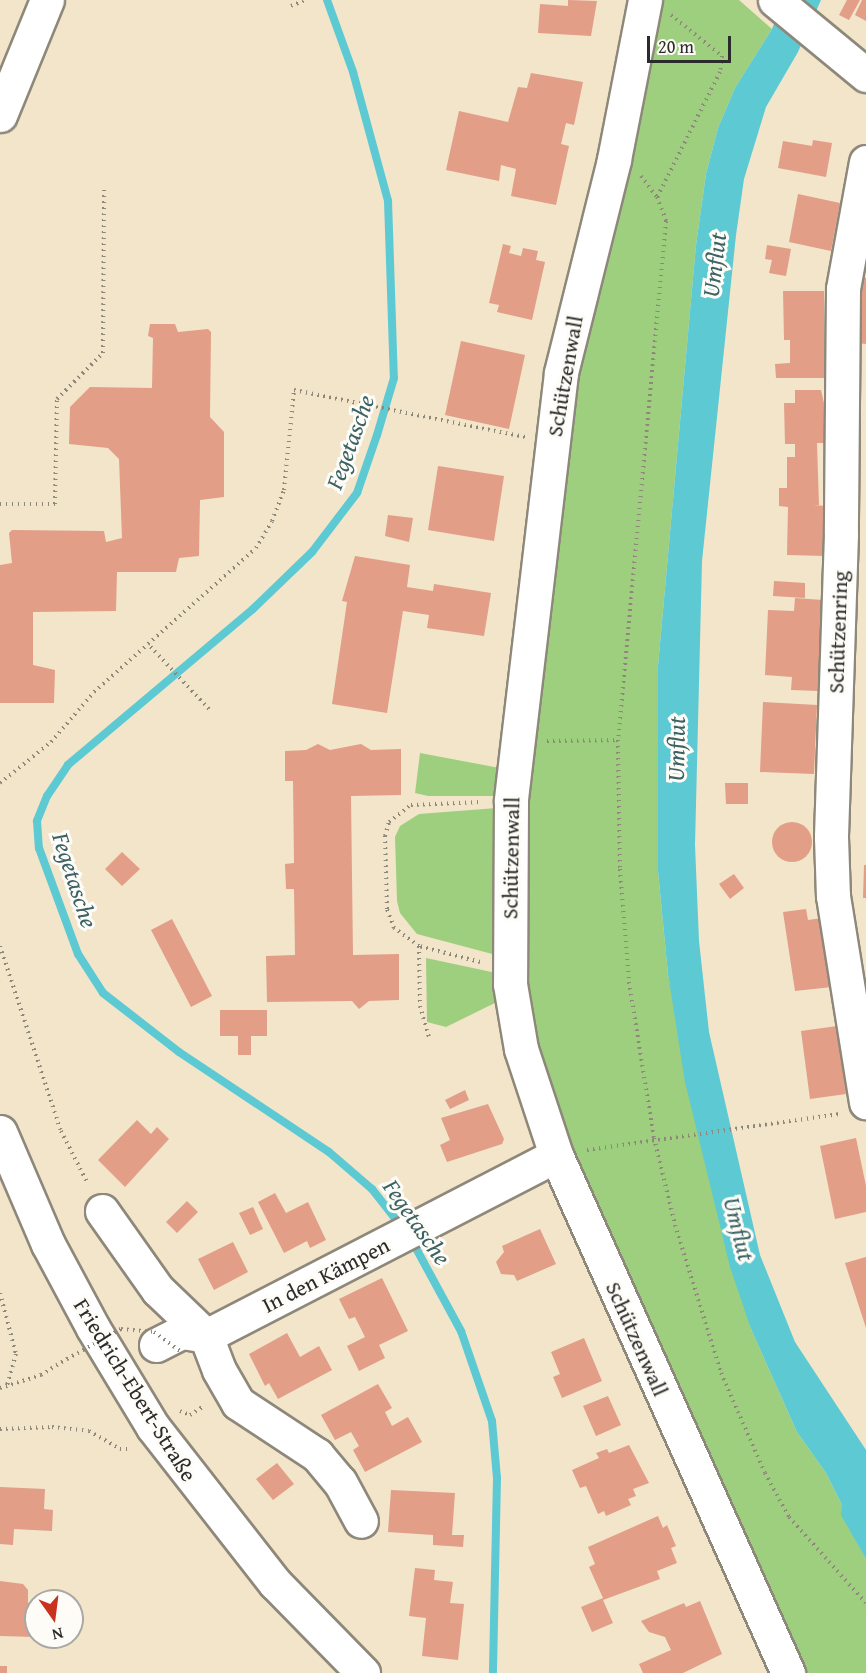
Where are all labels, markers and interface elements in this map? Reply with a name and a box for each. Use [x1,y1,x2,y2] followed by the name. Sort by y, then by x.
[650,24,734,62] scale bar
[658,33,694,60] text: 20 m
[696,231,732,299] water label: Umflut
[541,313,589,439] street label: Schützenwall
[320,391,380,493] water label: Fegetasche
[823,570,853,694] street label: Schützenring
[661,716,691,782] water label: Umflut
[497,797,525,919] street label: Schützenwall
[46,829,104,931] water label: Fegetasche
[377,1173,457,1271] water label: Fegetasche
[717,1194,761,1264] water label: Umflut
[258,1232,394,1318] street label: In den Kämpen
[600,1278,674,1400] street label: Schützenwall
[68,1294,202,1486] street label: Friedrich-Ebert-Straße
[24,1589,84,1649] north arrow
[50,1622,66,1647] text: N

